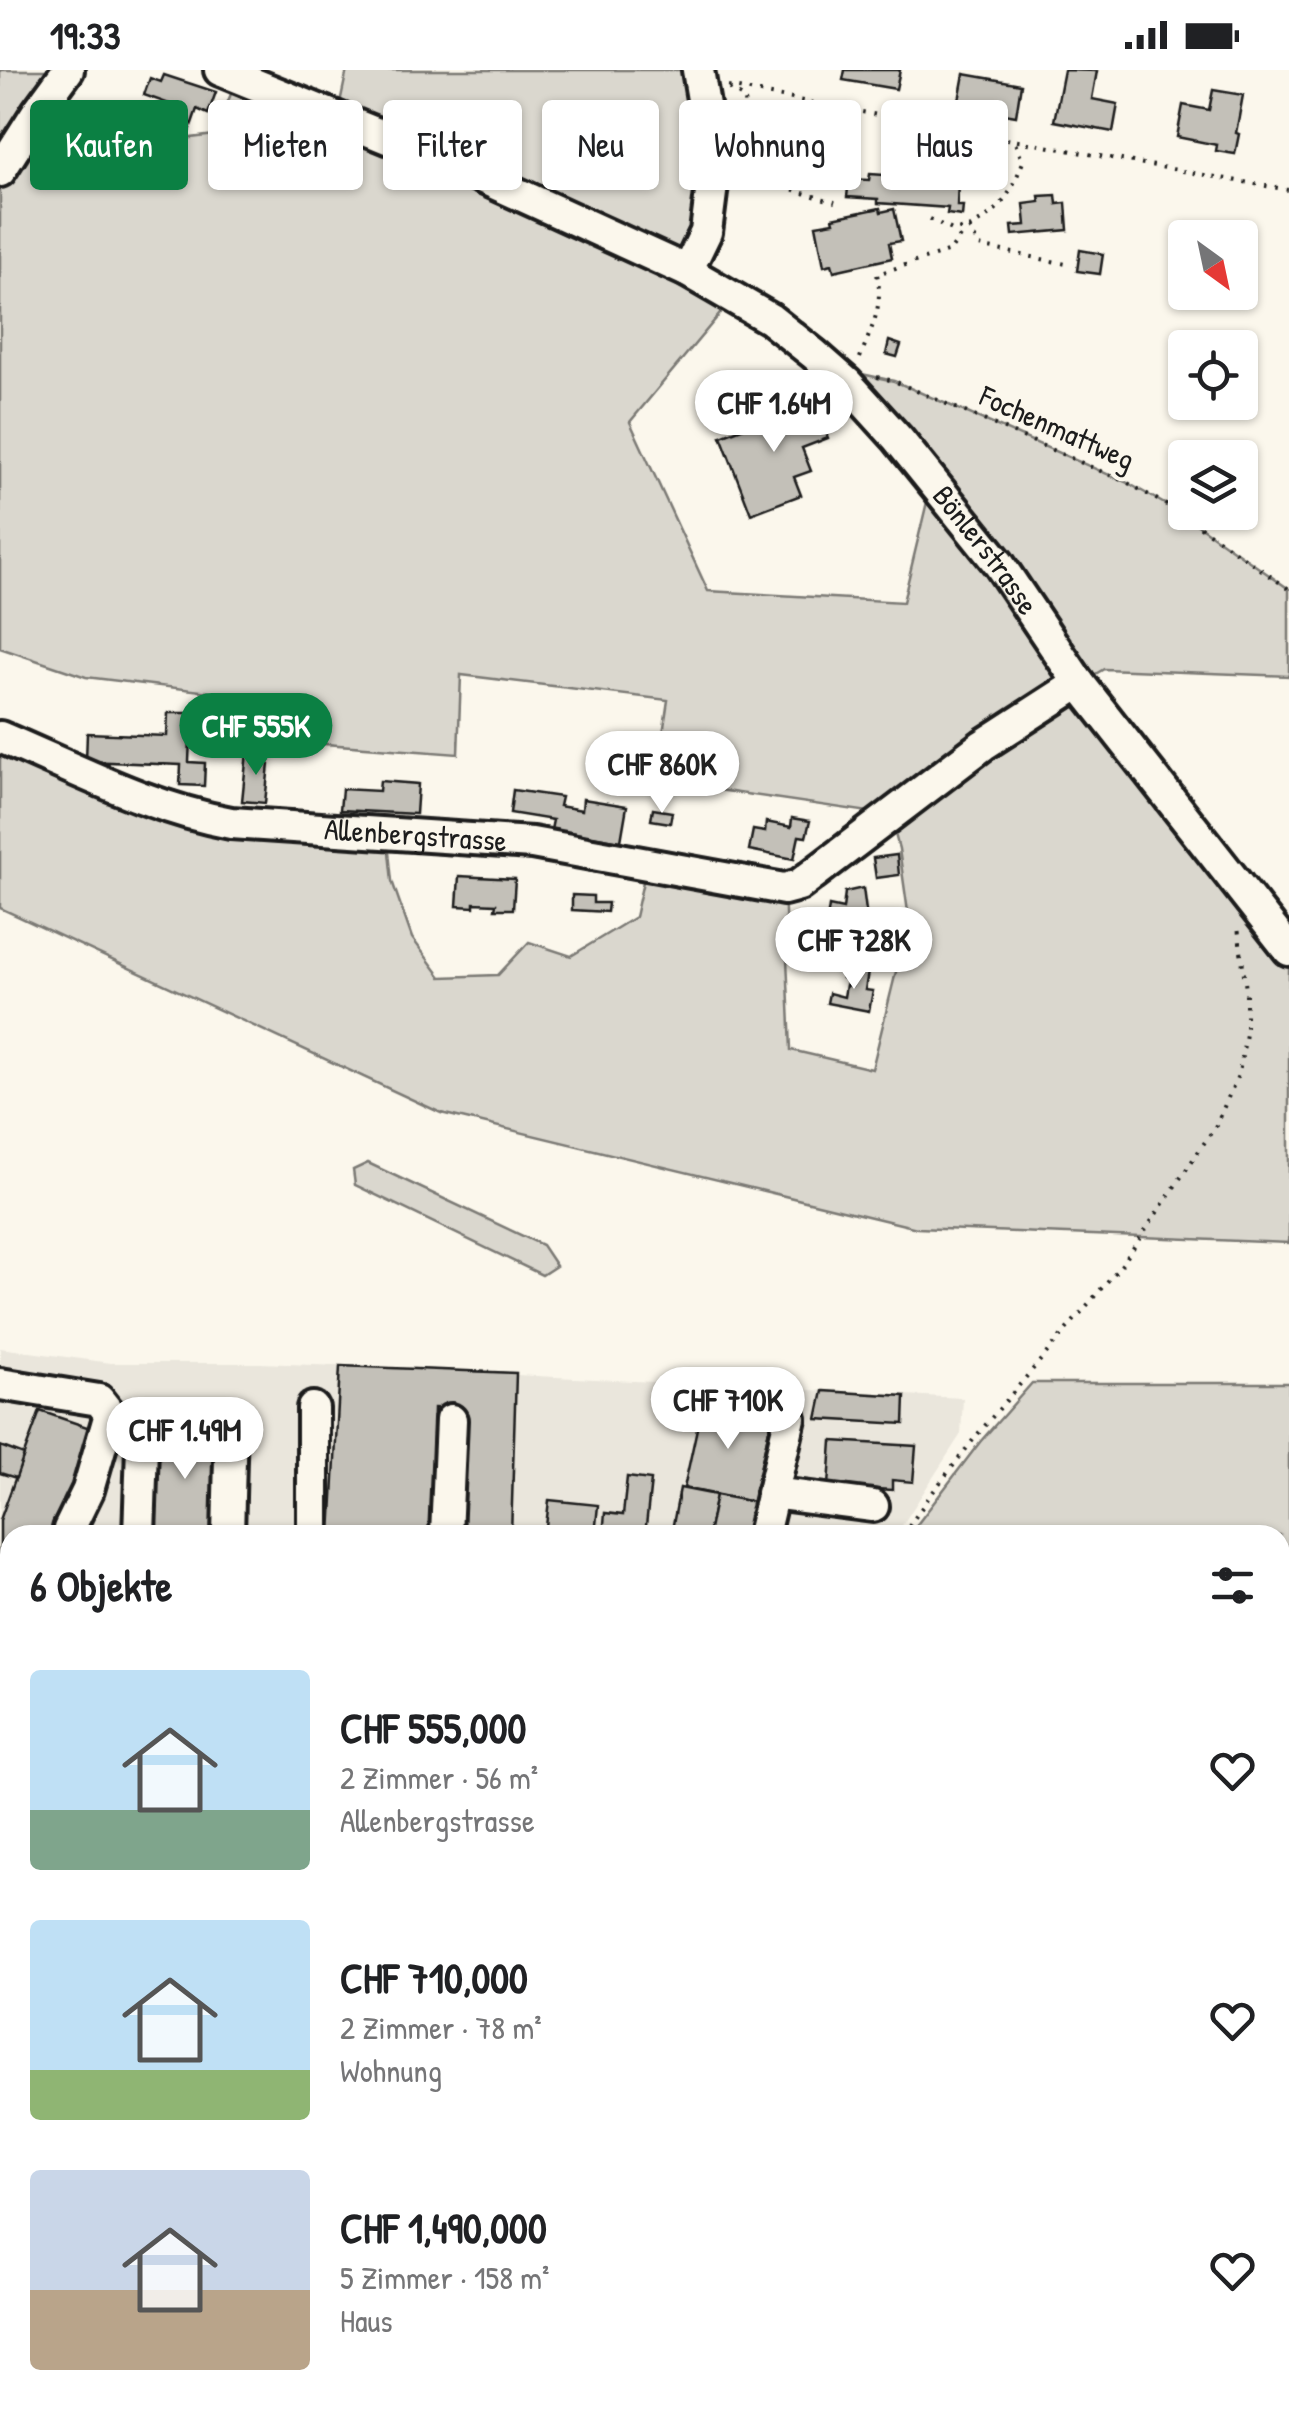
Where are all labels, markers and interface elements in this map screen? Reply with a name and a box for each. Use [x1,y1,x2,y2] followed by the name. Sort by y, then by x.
[50,9,121,61] text: 19:33
[30,100,188,190] chip: Kaufen
[208,100,363,190] chip: Mieten
[383,100,522,190] chip: Filter
[542,100,659,190] chip: Neu
[679,100,861,190] chip: Wohnung
[881,100,1008,190] chip: Haus
[1168,220,1258,310] north arrow
[1168,220,1258,530] map controls
[1168,330,1258,420] button: locate
[660,370,888,455] pin: CHF 1.64M
[973,375,1141,479] street label: Fochenmattweg
[717,381,831,424] text: CHF 1.64M
[1168,440,1258,530] button: layers
[924,477,1048,622] street label: Bönlerstrasse
[153,693,359,778] pin: CHF 555K
[201,704,311,747] text: CHF 555K
[559,731,765,816] pin: CHF 860K
[607,742,717,785] text: CHF 860K
[323,808,508,860] street label: Allenbergstrasse
[751,907,957,992] pin: CHF 728K
[797,918,911,961] text: CHF 728K
[625,1367,831,1452] pin: CHF 710K
[673,1378,783,1421] text: CHF 710K
[71,1397,299,1482] pin: CHF 1.49M
[128,1408,242,1451] text: CHF 1.49M
[30,1557,172,1614] text: 6 Objekte
[1205,1558,1260,1613] icon: filters
[340,1699,526,1756] text: CHF 555,000
[110,1710,230,1830] icon: home
[1205,1743,1260,1798] icon: heart
[340,1756,538,1799] text: 2 Zimmer · 56 m²
[340,1799,535,1842] text: Allenbergstrasse
[340,1949,528,2006] text: CHF 710,000
[110,1960,230,2080] icon: home
[1205,1993,1260,2048] icon: heart
[340,2006,542,2049] text: 2 Zimmer · 78 m²
[340,2049,442,2092] text: Wohnung
[340,2199,547,2256] text: CHF 1,490,000
[110,2210,230,2330] icon: home
[1205,2243,1260,2298] icon: heart
[340,2256,549,2299] text: 5 Zimmer · 158 m²
[340,2299,393,2342] text: Haus

